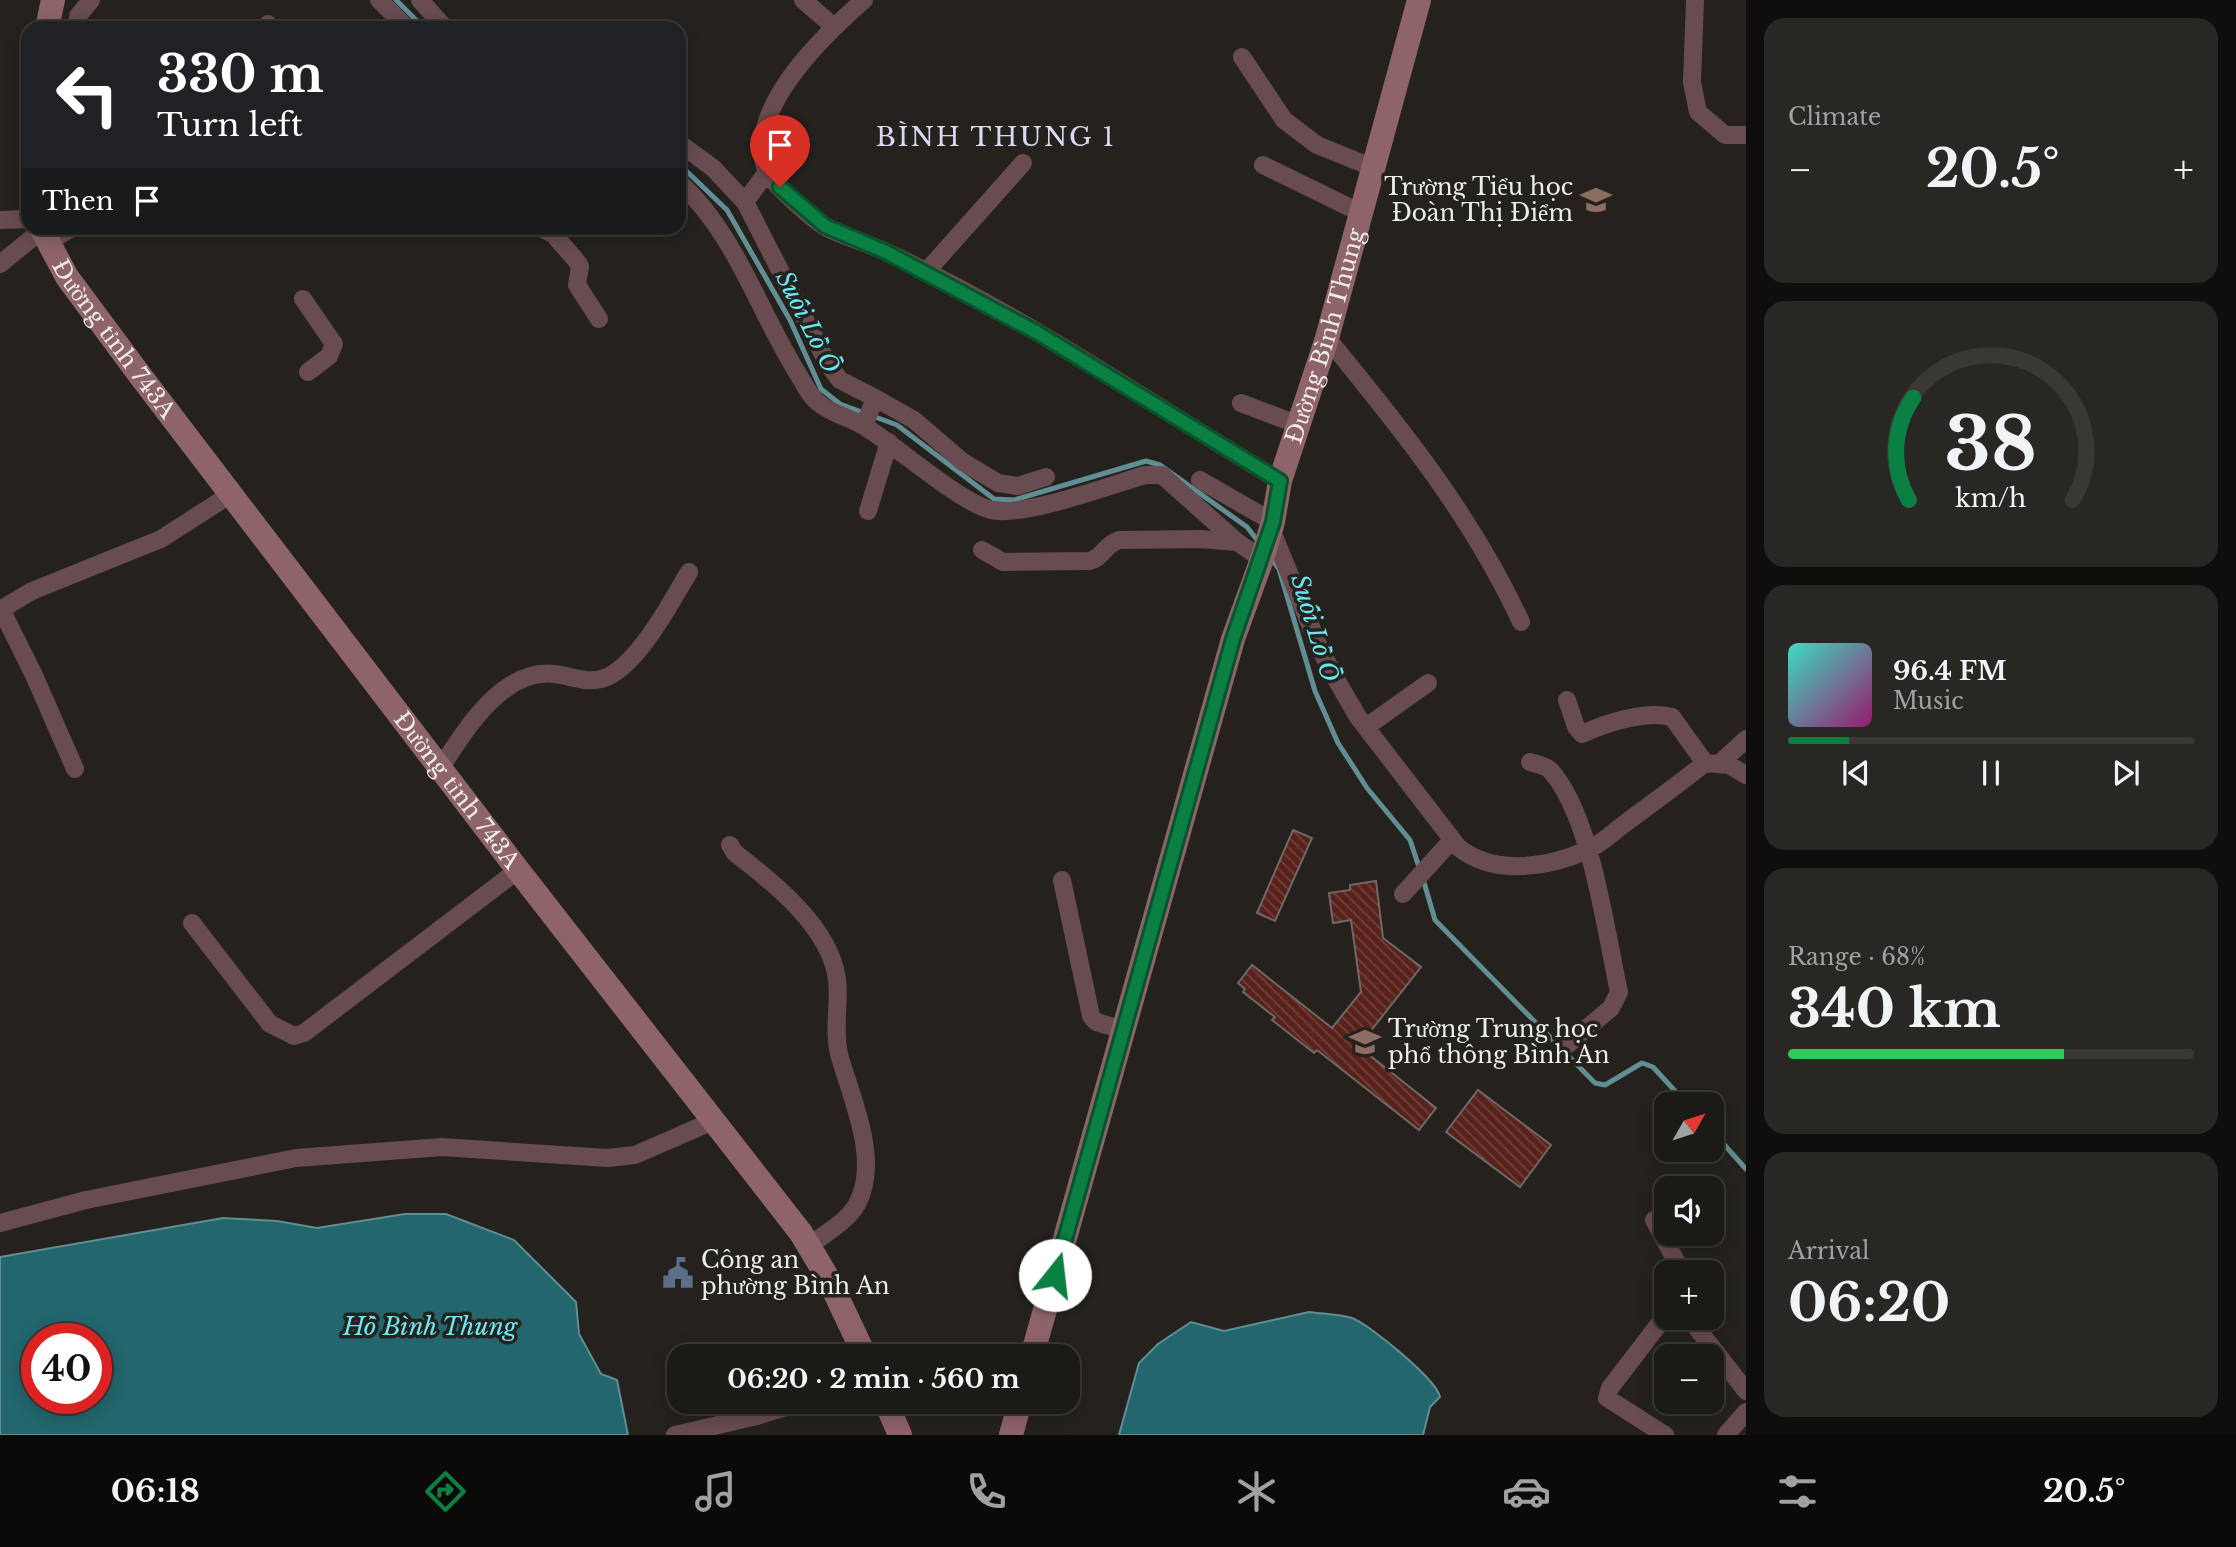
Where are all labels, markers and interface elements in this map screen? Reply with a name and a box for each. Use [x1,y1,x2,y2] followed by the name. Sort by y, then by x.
[157,44,324,105] text: 330 m
[42,49,133,140] icon: left
[1788,103,1881,131] text: Climate
[157,105,303,145] text: Turn left
[750,115,810,187] pin
[876,121,1116,153] district label: BÌNH THUNG 1
[761,126,799,164] icon: arrive
[1926,137,2060,201] text: 20.5°
[1788,146,1812,193] text: −
[2173,146,2194,193] text: +
[1384,173,1573,227] place label: Trường Tiểu học Đoàn Thị Điểm
[128,182,166,220] icon: arrive
[1579,183,1613,217] school or university icon: Trường Tiểu học Đoàn Thị Điểm
[42,185,114,217] text: Then
[1279,225,1370,447] street label: Đường Bình Thung
[46,255,183,425] street label: Đường tỉnh 743A
[770,266,847,378] water label: Suối Lồ Ồ
[1945,400,2037,491] text: 38
[1956,483,2026,514] text: km/h
[1285,571,1346,685] water label: Suối Lồ Ồ
[1893,655,2007,687] text: 96.4 FM
[1893,687,1964,715] text: Music
[388,706,527,875] street label: Đường tỉnh 743A
[1837,754,1875,792] icon: previous
[1972,754,2010,792] icon: pause
[2107,754,2145,792] icon: next
[1788,943,1925,971] text: Range · 68%
[1788,977,2001,1041] text: 340 km
[1388,1015,1610,1069] place label: Trường Trung học phổ thông Bình An
[1348,1025,1382,1059] school or university icon: Trường Trung học phổ thông Bình An
[1654,1092,1724,1162] north arrow
[1654,1092,1724,1414] map controls
[1654,1176,1724,1246] button: sound
[1788,1237,1869,1265] text: Arrival
[1018,1238,1092,1312] position arrow
[701,1246,890,1300] place label: Công an phường Bình An
[661,1256,695,1290] public building icon: Công an phường Bình An
[1654,1260,1724,1330] button: +
[1788,1271,1950,1335] text: 06:20
[342,1312,519,1341] water label: Hồ Bình Thung
[21,1323,112,1414] speed limit sign: 40
[1654,1344,1724,1414] button: −
[727,1363,1020,1395] text: 06:20 · 2 min · 560 m
[421,1467,470,1516] icon: directions
[691,1467,740,1516] icon: music
[962,1467,1011,1516] icon: phone
[1232,1467,1281,1516] icon: climate
[1502,1467,1551,1516] icon: car
[1773,1467,1822,1516] icon: filters
[111,1471,200,1511] text: 06:18
[2043,1471,2125,1511] text: 20.5°

